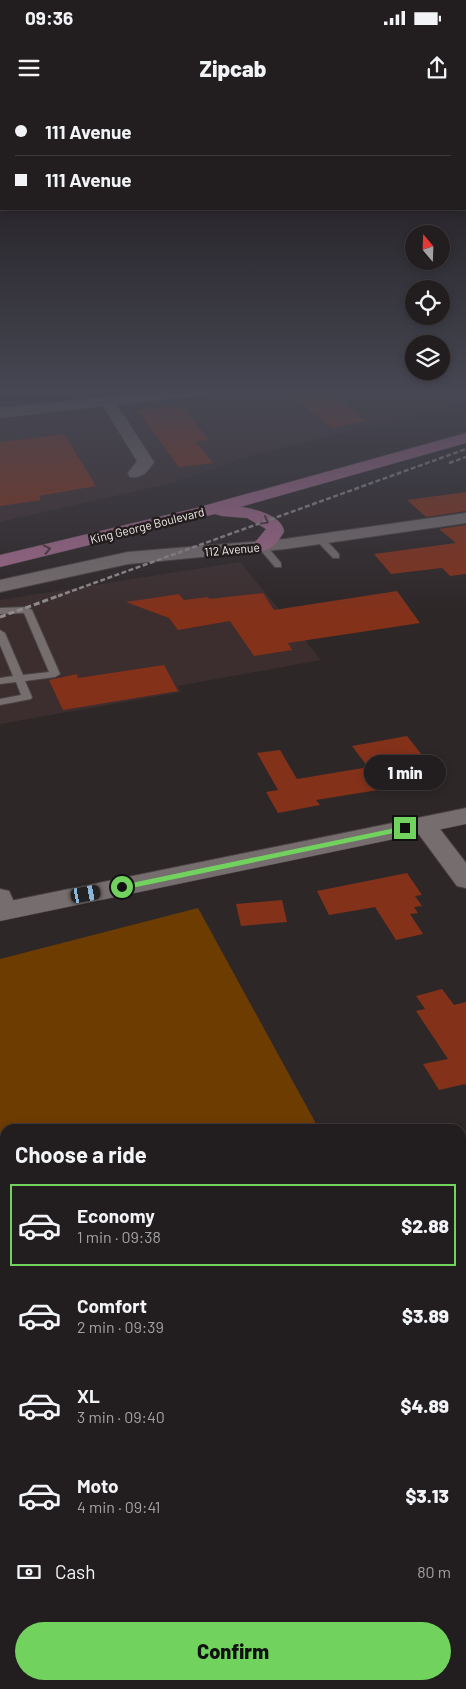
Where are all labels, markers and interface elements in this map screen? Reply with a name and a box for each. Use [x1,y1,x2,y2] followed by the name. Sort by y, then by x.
[25,6,73,29] text: 09:36
[15,54,43,82] icon: menu
[423,54,451,82] icon: share
[200,55,266,81] text: Zipcab
[45,120,132,143] text: 111 Avenue
[45,168,132,191] text: 111 Avenue
[405,225,450,270] north arrow
[405,225,450,380] map controls
[405,280,450,325] button: locate
[405,335,450,380] button: layers
[88,504,206,546] street label: King George Boulevard
[260,515,269,525] one-way arrow
[204,540,260,558] street label: 112 Avenue
[43,545,51,555] one-way arrow
[364,756,446,790] callout: 1 min
[387,763,423,782] text: 1 min
[394,817,416,839] route end
[111,876,133,898] route start
[69,884,102,904] car
[15,1141,147,1167] text: Choose a ride
[17,1203,62,1248] icon: car
[77,1204,155,1227] text: Economy
[401,1214,449,1237] text: $2.88
[77,1227,161,1246] text: 1 min · 09:38
[17,1293,62,1338] icon: car
[77,1294,147,1317] text: Comfort
[402,1304,449,1327] text: $3.89
[77,1317,164,1336] text: 2 min · 09:39
[17,1383,62,1428] icon: car
[77,1384,100,1407] text: XL
[401,1394,449,1417] text: $4.89
[77,1407,165,1426] text: 3 min · 09:40
[17,1473,62,1518] icon: car
[77,1474,119,1497] text: Moto
[405,1484,449,1507] text: $3.13
[77,1497,160,1516] text: 4 min · 09:41
[15,1558,43,1586] icon: cash
[55,1560,96,1583] text: Cash
[417,1562,451,1581] text: 80 m
[15,1622,451,1680] button: Confirm

